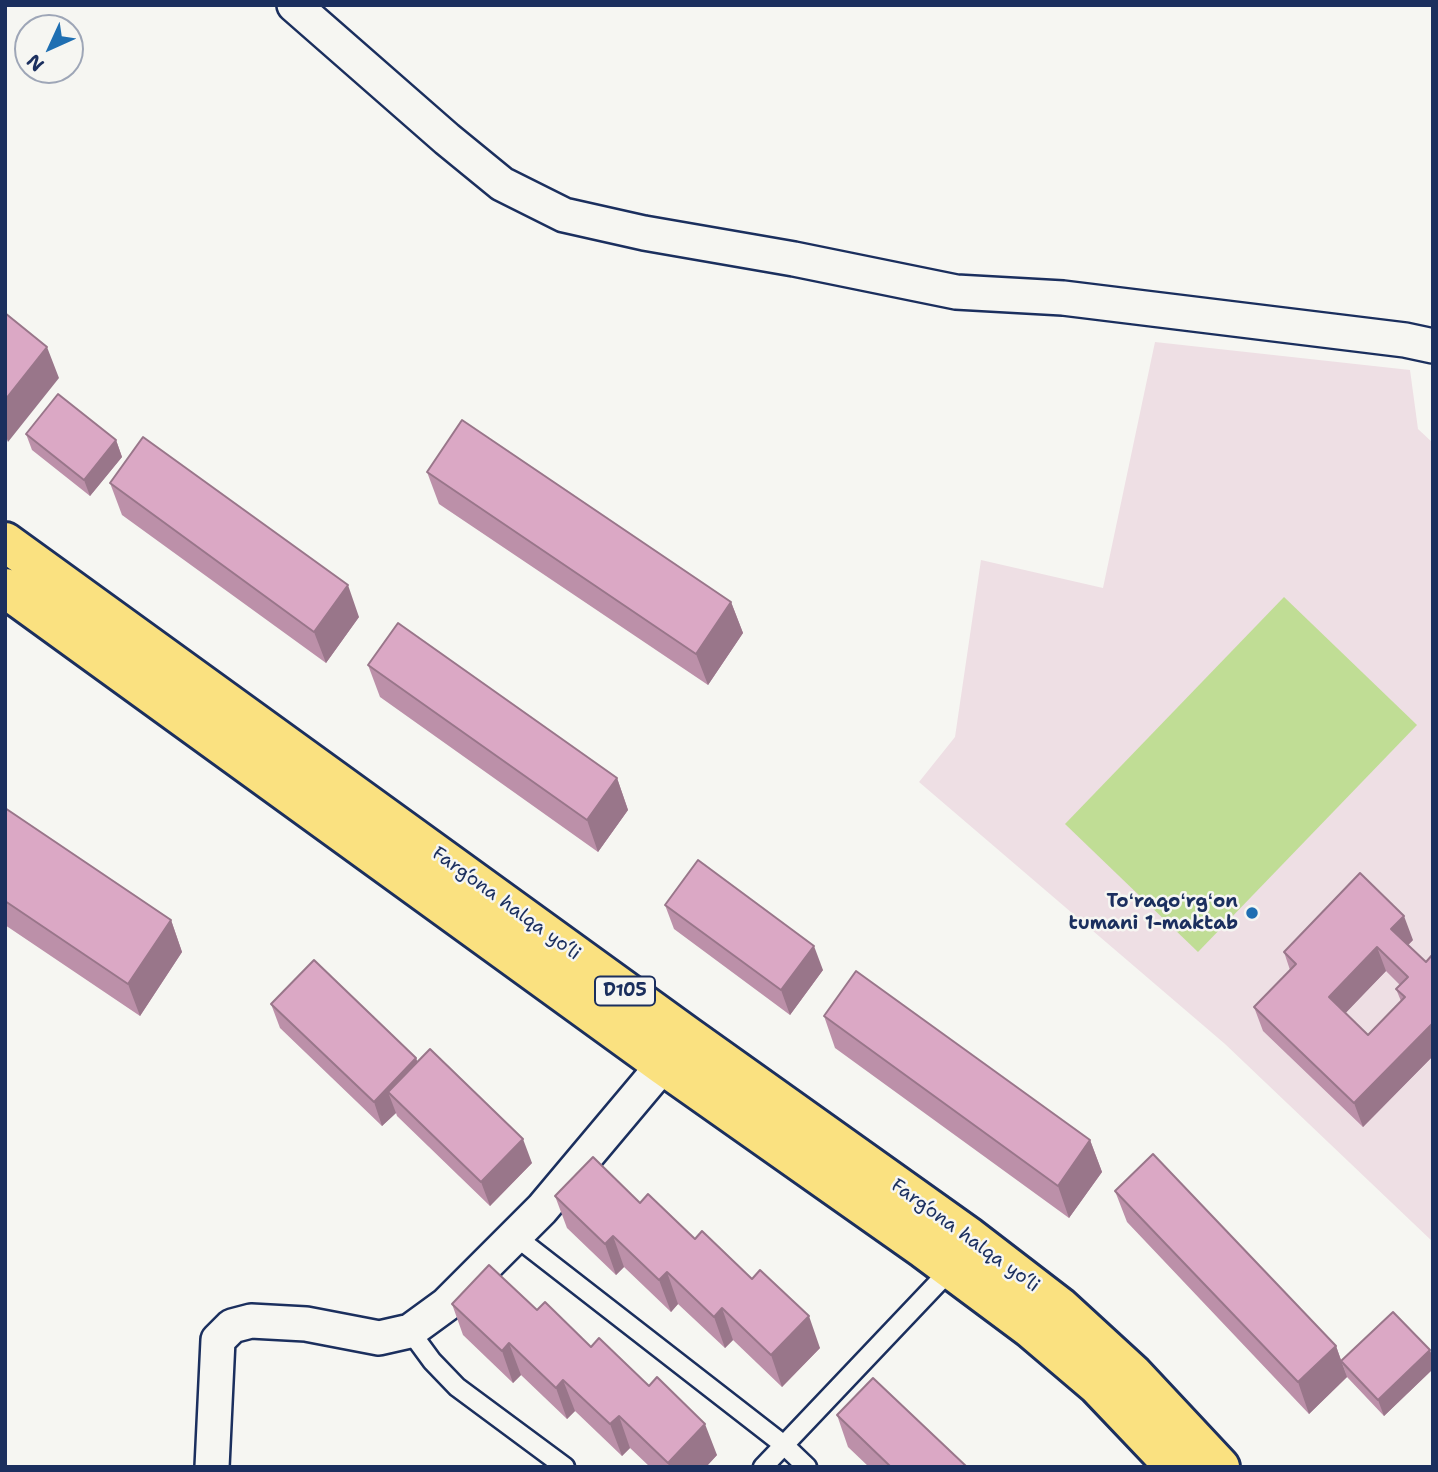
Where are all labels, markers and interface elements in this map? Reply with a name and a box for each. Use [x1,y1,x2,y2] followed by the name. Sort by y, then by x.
[14,14,84,84] north arrow
[21,49,49,77] text: N
[427,842,585,966] street label: Farg‘ona halqa yo‘li
[1069,891,1238,935] place label: Toʻraqoʻrgʻon tumani 1-maktab
[1244,905,1260,921] marker: Toʻraqoʻrgʻon tumani 1-maktab
[595,976,655,1006] road number: D105
[886,1174,1044,1298] street label: Farg‘ona halqa yo‘li

